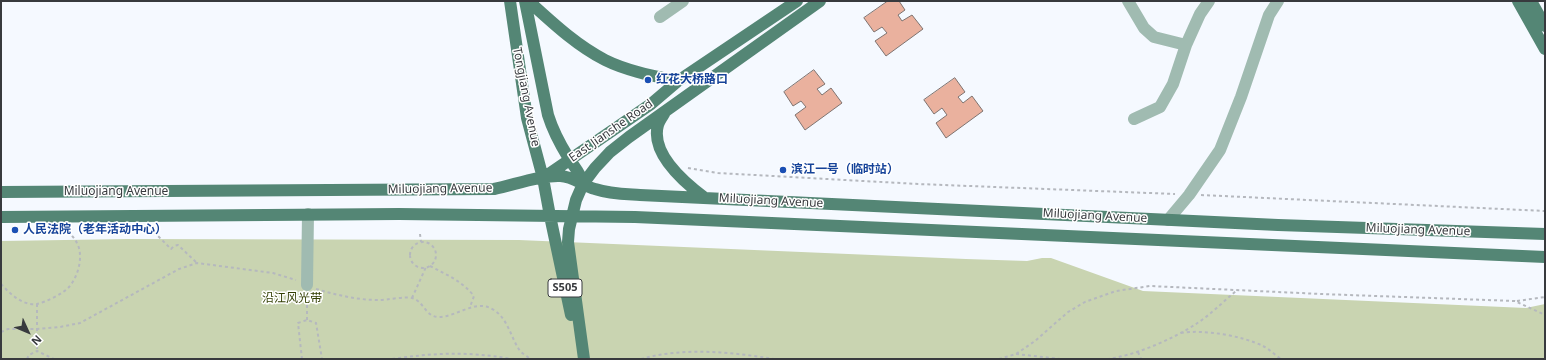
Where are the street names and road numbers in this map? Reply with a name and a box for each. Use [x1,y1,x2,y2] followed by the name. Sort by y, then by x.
[509,46,543,148] street label: Tongjiang Avenue
[566,97,656,165] street label: East Jianshe Road
[388,181,492,197] street label: Miluojiang Avenue
[64,185,168,199] street label: Miluojiang Avenue
[718,191,824,211] street label: Miluojiang Avenue
[1042,206,1148,226] street label: Miluojiang Avenue
[1365,221,1471,239] street label: Miluojiang Avenue
[548,279,582,297] road number: S505

